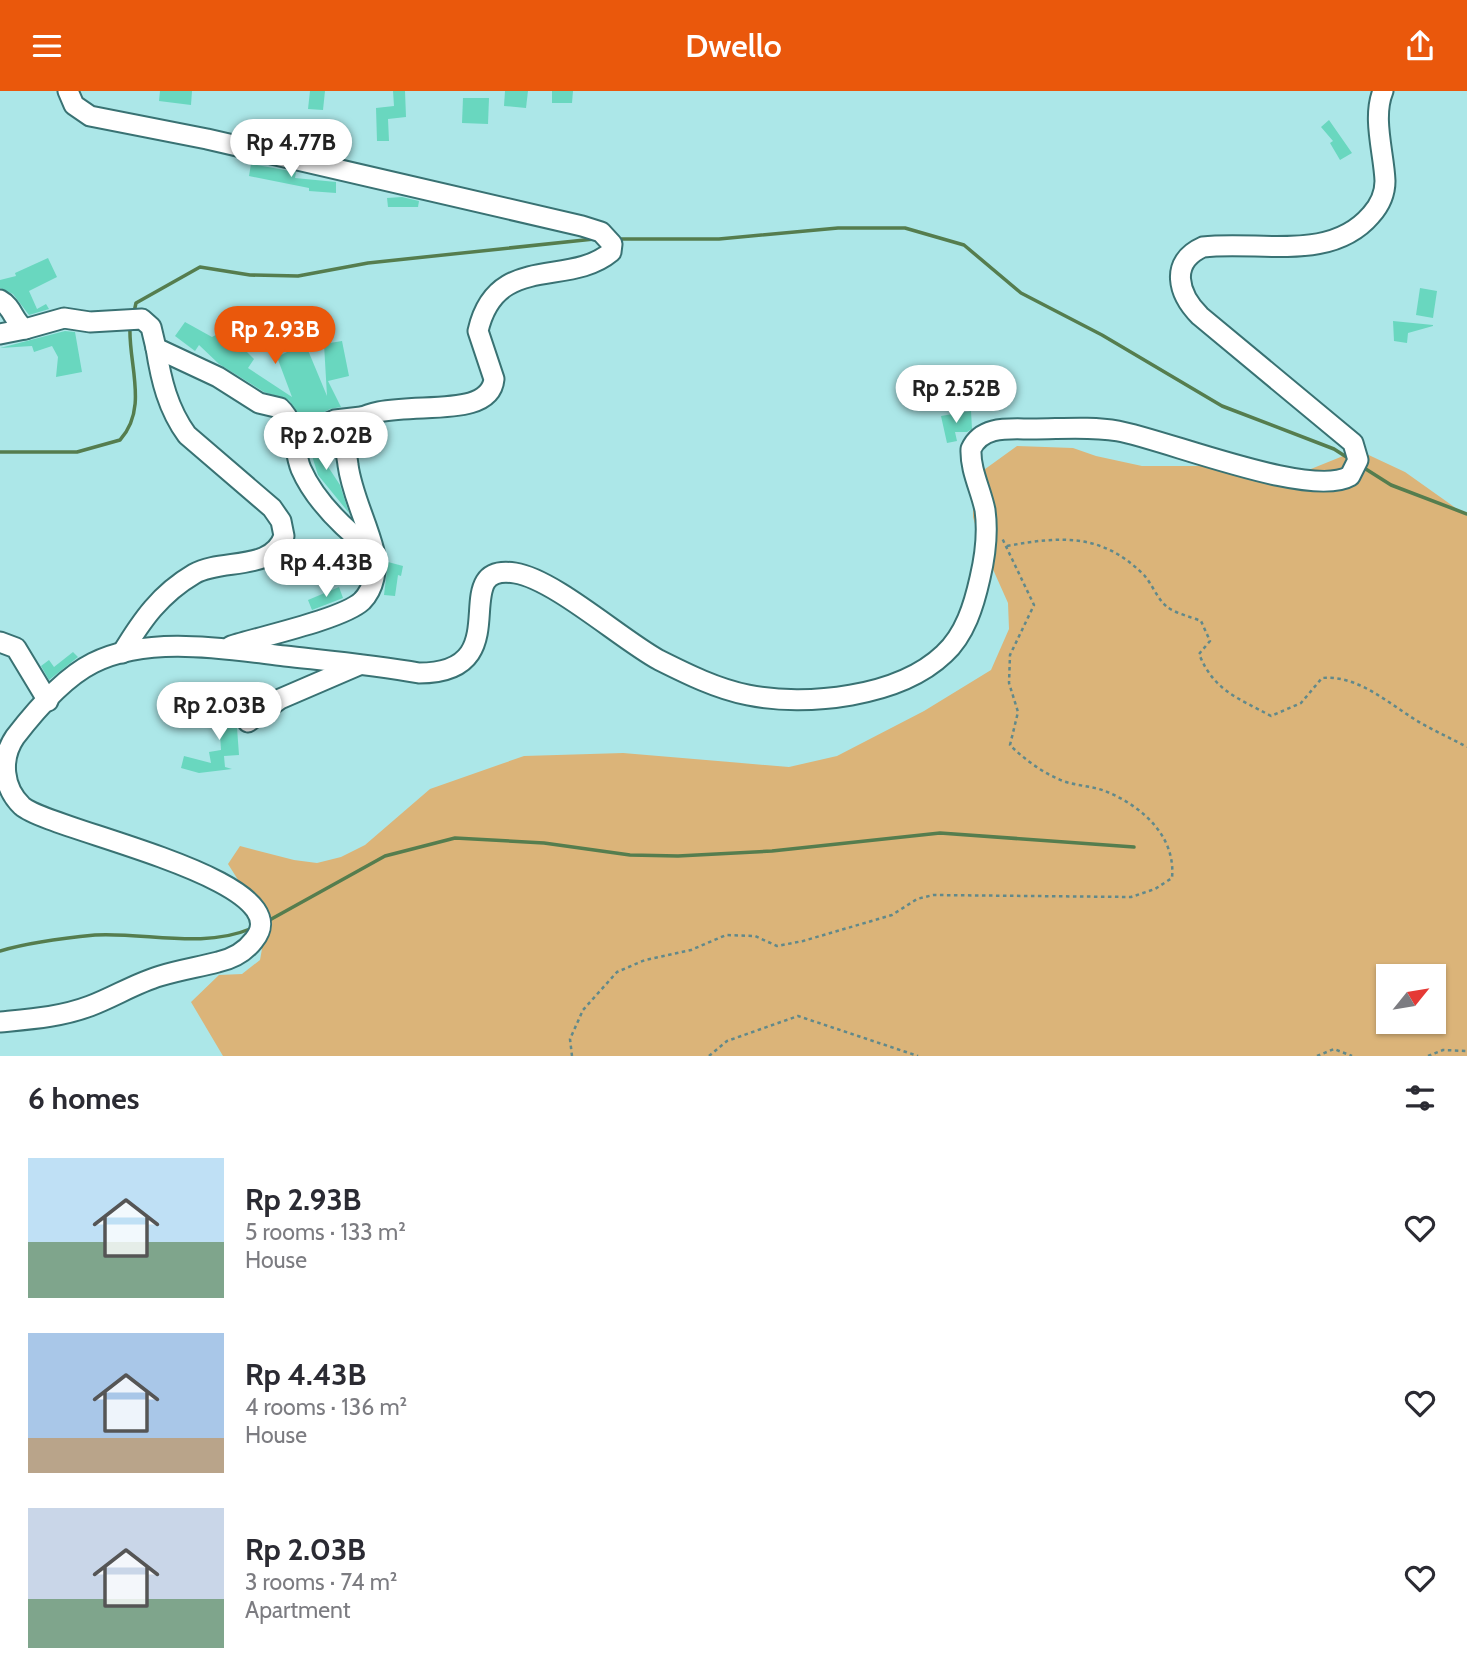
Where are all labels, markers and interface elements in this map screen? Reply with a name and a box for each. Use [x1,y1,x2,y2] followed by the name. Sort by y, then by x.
[685,26,782,65] text: Dwello
[28,27,66,65] icon: menu
[1401,27,1439,65] icon: share
[219,119,363,179] pin: Rp 4.77B
[246,128,336,156] text: Rp 4.77B
[203,307,347,366] pin: Rp 2.93B
[230,315,320,343] text: Rp 2.93B
[884,365,1028,425] pin: Rp 2.52B
[912,374,1000,402] text: Rp 2.52B
[254,413,398,472] pin: Rp 2.02B
[280,421,372,449] text: Rp 2.02B
[254,539,398,599] pin: Rp 4.43B
[279,548,373,576] text: Rp 4.43B
[147,683,291,742] pin: Rp 2.03B
[173,691,265,719] text: Rp 2.03B
[1376,964,1446,1034] north arrow
[1376,964,1446,1034] map controls
[1401,1079,1439,1117] icon: filters
[28,1080,139,1117] text: 6 homes
[245,1181,361,1218] text: Rp 2.93B
[84,1186,168,1270] icon: home
[1401,1209,1439,1247] icon: heart
[245,1218,406,1246] text: 5 rooms · 133 m²
[245,1246,307,1274] text: House
[245,1356,366,1393] text: Rp 4.43B
[84,1361,168,1445] icon: home
[1401,1384,1439,1422] icon: heart
[245,1393,407,1421] text: 4 rooms · 136 m²
[245,1421,307,1449] text: House
[245,1531,366,1568] text: Rp 2.03B
[84,1536,168,1620] icon: home
[1401,1559,1439,1597] icon: heart
[245,1568,397,1596] text: 3 rooms · 74 m²
[245,1596,350,1624] text: Apartment

